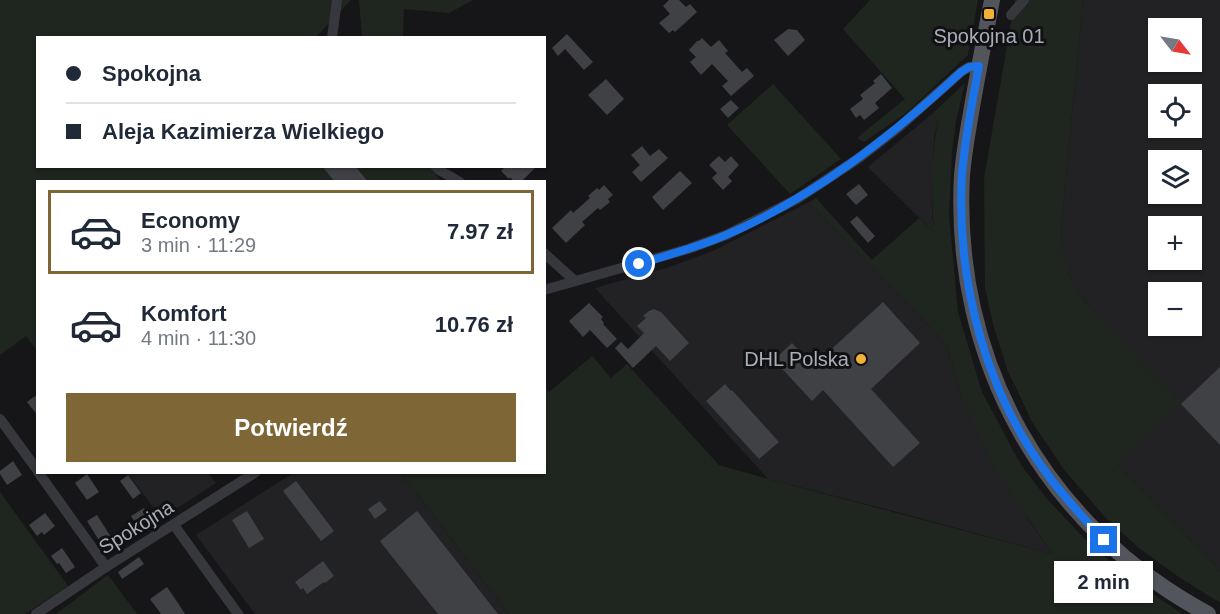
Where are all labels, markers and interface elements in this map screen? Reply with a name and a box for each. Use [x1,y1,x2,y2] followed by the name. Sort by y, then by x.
[982,7,996,21] marker: Spokojna 01
[1148,18,1202,72] north arrow
[1148,18,1202,336] map controls
[933,25,1045,47] place label: Spokojna 01
[102,61,201,86] text: Spokojna
[1148,84,1202,138] button: locate
[102,119,384,144] text: Aleja Kazimierza Wielkiego
[1148,150,1202,204] button: layers
[69,205,123,259] icon: car
[141,208,240,233] text: Economy
[1148,216,1202,270] button: +
[447,219,513,244] text: 7.97 zł
[141,234,256,256] text: 3 min · 11:29
[625,250,652,277] route start
[1148,282,1202,336] button: −
[69,298,123,352] icon: car
[141,301,227,326] text: Komfort
[435,312,513,337] text: 10.76 zł
[141,327,256,349] text: 4 min · 11:30
[744,348,850,370] place label: DHL Polska
[854,352,868,366] marker: DHL Polska
[66,393,516,462] button: Potwierdź
[95,495,178,558] street label: Spokojna
[1090,526,1117,553] route end
[1054,561,1154,603] callout: 2 min
[1077,571,1130,593] text: 2 min

